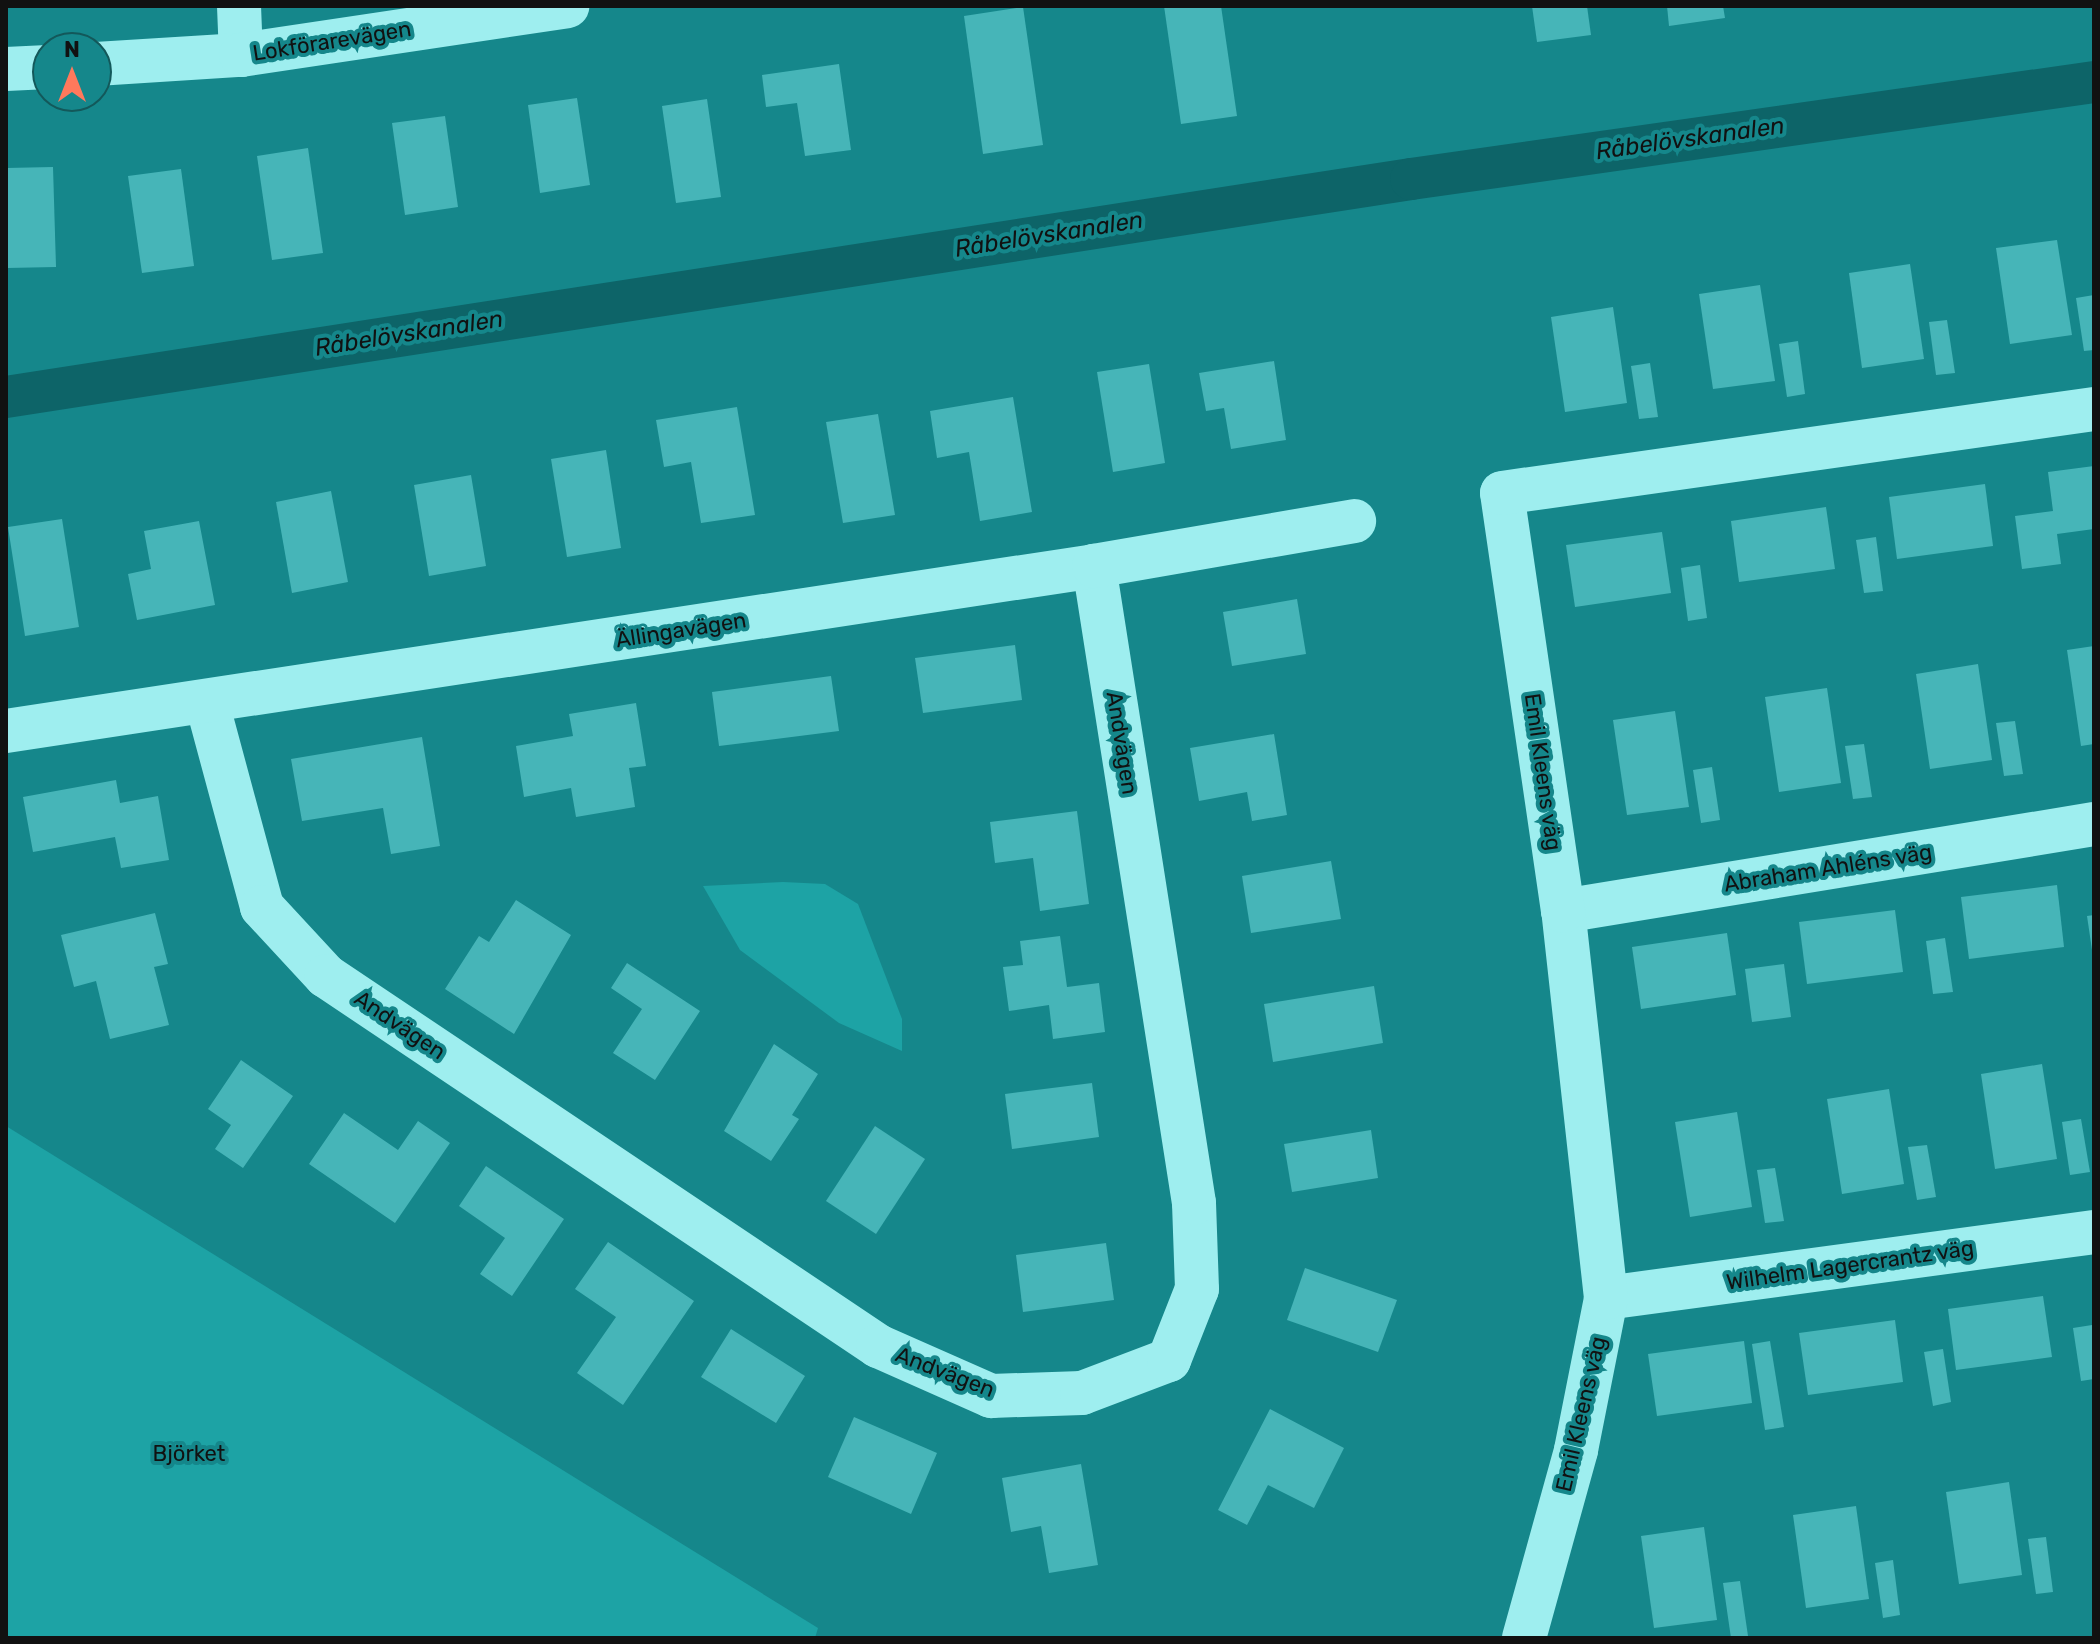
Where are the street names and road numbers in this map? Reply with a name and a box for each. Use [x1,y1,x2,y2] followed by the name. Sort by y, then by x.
[251,15,413,67] street label: Lokförarevägen
[614,607,748,653] street label: Ällingavägen
[1101,690,1143,796] street label: Andvägen
[1519,691,1567,853] street label: Emil Kleens väg
[1722,838,1934,898] street label: Abraham Ahléns väg
[350,985,450,1065] street label: Andvägen
[1724,1235,1976,1295] street label: Wilhelm Lagercrantz väg
[1550,1334,1612,1494] street label: Emil Kleens väg
[892,1341,998,1403] street label: Andvägen

